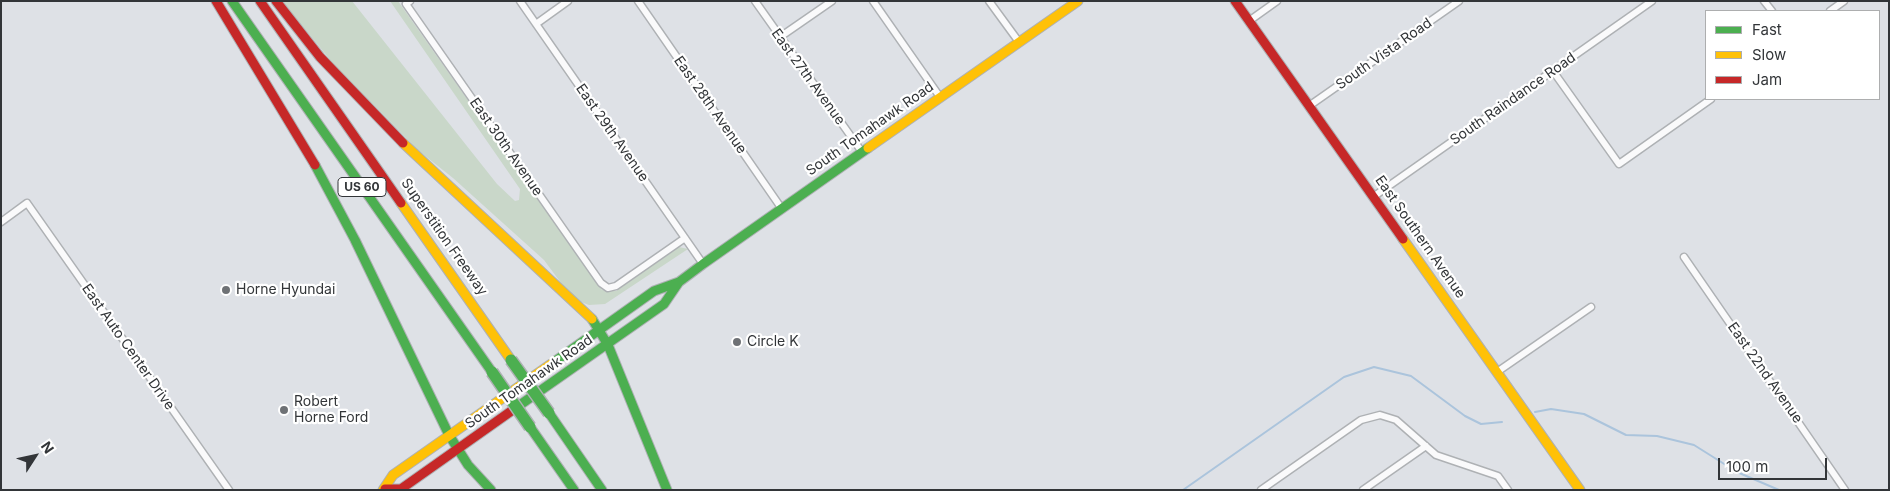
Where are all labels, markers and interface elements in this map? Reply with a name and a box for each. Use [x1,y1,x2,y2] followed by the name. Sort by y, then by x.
[1705,10,1880,100] legend
[1333,15,1435,93] street label: South Vista Road
[1752,20,1782,39] text: Fast
[768,26,848,128] street label: East 27th Avenue
[1752,45,1786,64] text: Slow
[1447,49,1579,149] street label: South Raindance Road
[670,53,750,157] street label: East 28th Avenue
[1752,70,1782,89] text: Jam
[803,79,937,179] street label: South Tomahawk Road
[572,81,652,185] street label: East 29th Avenue
[466,95,546,199] street label: East 30th Avenue
[1371,172,1469,302] street label: East Southern Avenue
[397,175,491,299] street label: Superstition Freeway
[338,178,386,196] road number: US 60
[78,281,178,413] street label: East Auto Center Drive
[236,282,335,298] place label: Horne Hyundai
[220,284,232,296] marker: Horne Hyundai
[1724,319,1806,427] street label: East 22nd Avenue
[462,332,596,432] street label: South Tomahawk Road
[747,334,799,350] place label: Circle K
[731,336,743,348] marker: Circle K
[294,394,368,427] place label: Robert Horne Ford
[278,404,290,416] marker: Robert Horne Ford
[10,431,60,481] north arrow
[38,438,58,456] text: N
[1720,448,1829,480] scale bar
[1726,457,1768,476] text: 100 m

